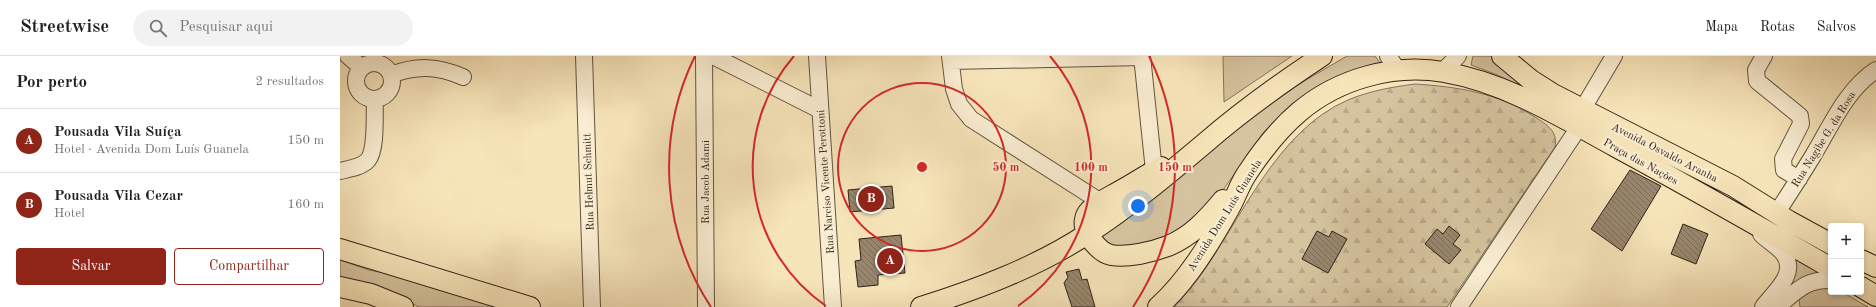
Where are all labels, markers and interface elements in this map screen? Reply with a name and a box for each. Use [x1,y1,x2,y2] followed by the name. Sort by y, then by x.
[133,10,413,46] search box
[147,17,169,39] icon: search
[20,18,109,37] text: Streetwise
[179,20,273,35] text: Pesquisar aqui
[1705,20,1738,34] text: Mapa
[1760,20,1795,34] text: Rotas
[1817,20,1856,34] text: Salvos
[16,74,87,91] text: Por perto
[256,75,324,88] text: 2 resultados
[1790,89,1859,190] street label: Rua Nagibe G. da Rosa
[816,109,837,254] street label: Rua Narciso Vicente Perottoni
[1609,122,1720,185] street label: Avenida Osvaldo Aranha
[54,125,182,140] text: Pousada Vila Suíça
[582,133,597,231] street label: Rua Helmut Schmitt
[24,134,34,147] text: A
[287,134,324,147] text: 150 m
[1601,137,1680,188] street label: Praça das Nações
[701,140,712,224] street label: Rua Jacob Adami
[54,143,249,156] text: Hotel · Avenida Dom Luís Guanela
[1186,157,1265,274] street label: Avenida Dom Luís Guanela
[915,160,929,174] centre of rings
[993,161,1020,174] text: 50 m
[1158,161,1192,174] text: 150 m
[1074,162,1108,174] text: 100 m
[858,184,884,214] pin: B
[54,189,183,204] text: Pousada Vila Cezar
[1128,196,1148,216] your location
[24,198,34,211] text: B
[287,198,324,211] text: 160 m
[54,207,85,220] text: Hotel
[1828,223,1864,295] map controls
[1828,223,1864,259] button: +
[877,246,903,276] pin: A
[16,248,166,285] button: Salvar
[174,248,324,285] button: Compartilhar
[1828,259,1864,295] button: −

